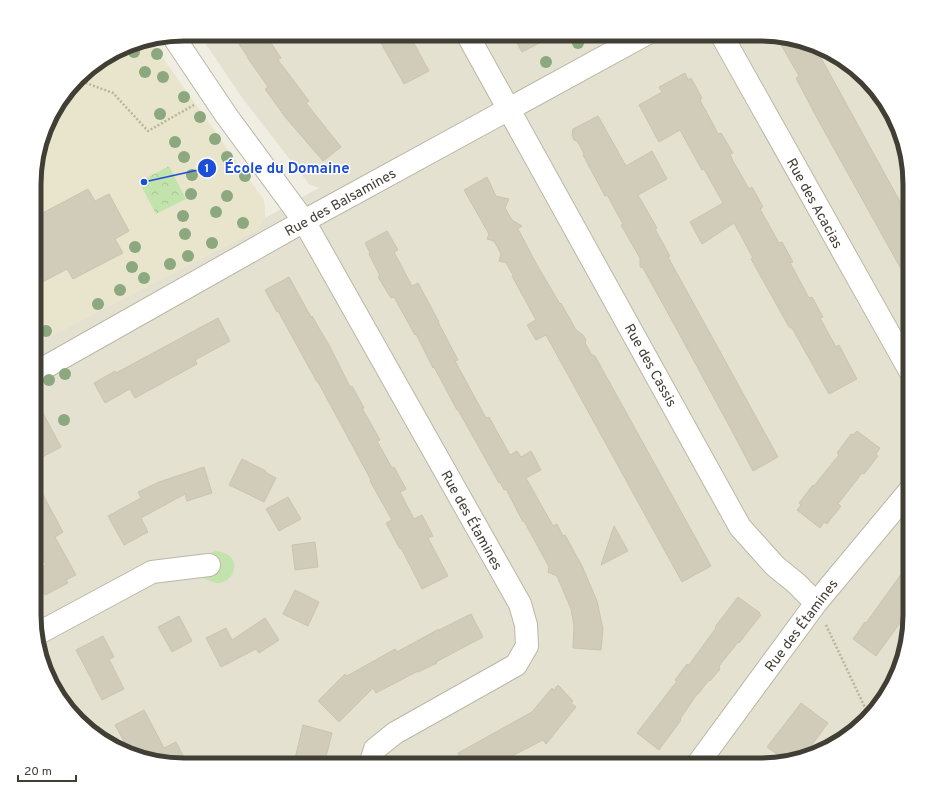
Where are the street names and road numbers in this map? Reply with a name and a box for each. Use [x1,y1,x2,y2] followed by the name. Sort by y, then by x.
[782,156,846,252] street label: Rue des Acacias
[282,166,399,241] street label: Rue des Balsamines
[620,321,680,410] street label: Rue des Cassis
[436,467,506,574] street label: Rue des Étamines
[761,576,842,675] street label: Rue des Étamines

